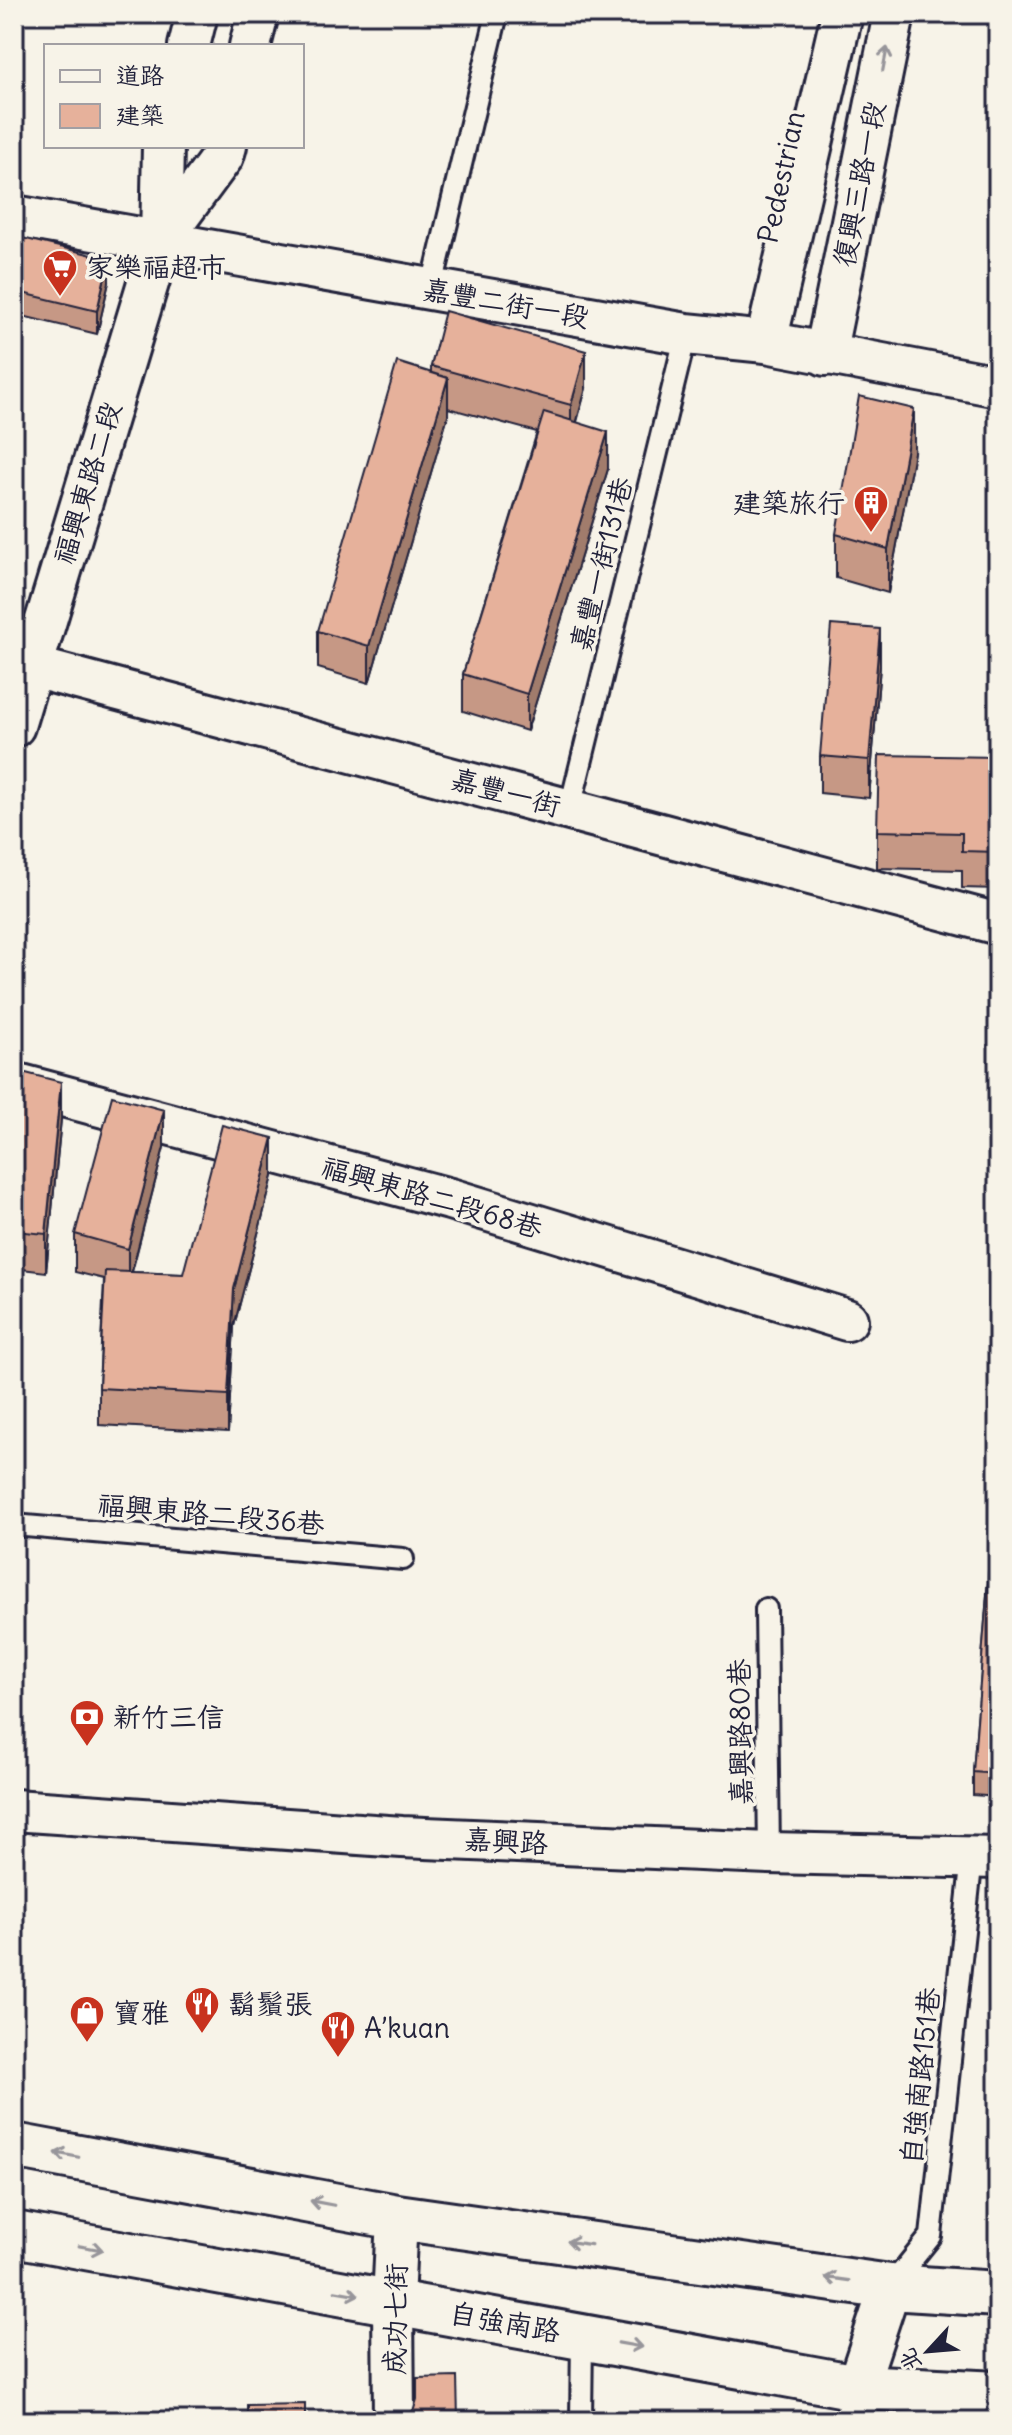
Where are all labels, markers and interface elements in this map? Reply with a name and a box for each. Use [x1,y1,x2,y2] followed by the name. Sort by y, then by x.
[44,44,304,148] legend
[878,46,893,72] one-way arrow
[116,60,164,90] text: 道路
[825,98,893,270] street label: 復興三路一段
[116,100,164,130] text: 建築
[749,108,813,246] street label: Pedestrian
[41,248,79,298] supermarket icon: 家樂福超市
[86,249,226,285] place label: 家樂福超市
[420,271,592,335] street label: 嘉豐二街一段
[45,397,129,569] street label: 福興東路二段
[562,472,640,655] street label: 嘉豐一街131巷
[852,484,890,534] building icon: 建築旅行
[733,485,845,521] place label: 建築旅行
[447,760,565,824] street label: 嘉豐一街
[317,1148,548,1246] street label: 福興東路二段68巷
[96,1486,327,1542] street label: 福興東路二段36巷
[721,1657,759,1806] street label: 嘉興路80巷
[68,1698,106,1748] bank icon: 新竹三信
[113,1699,225,1735] place label: 新竹三信
[463,1821,549,1861] street label: 嘉興路
[893,1984,947,2167] street label: 自強南路151巷
[183,1985,221,2035] restaurant icon: 鬍鬚張
[228,1986,312,2022] place label: 鬍鬚張
[68,1994,106,2044] shop icon: 寶雅
[113,1995,169,2031] place label: 寶雅
[319,2009,357,2059] restaurant icon: A’kuan
[364,2010,450,2046] place label: A’kuan
[55,2147,80,2162] one-way arrow
[310,2195,336,2210] one-way arrow
[567,2235,593,2250] one-way arrow
[78,2241,103,2256] one-way arrow
[376,2263,414,2375] street label: 成功七街
[825,2271,850,2286] one-way arrow
[334,2287,359,2302] one-way arrow
[447,2295,563,2349] street label: 自強南路
[888,2311,968,2391] north arrow
[617,2339,642,2354] one-way arrow
[893,2344,927,2376] text: 北

